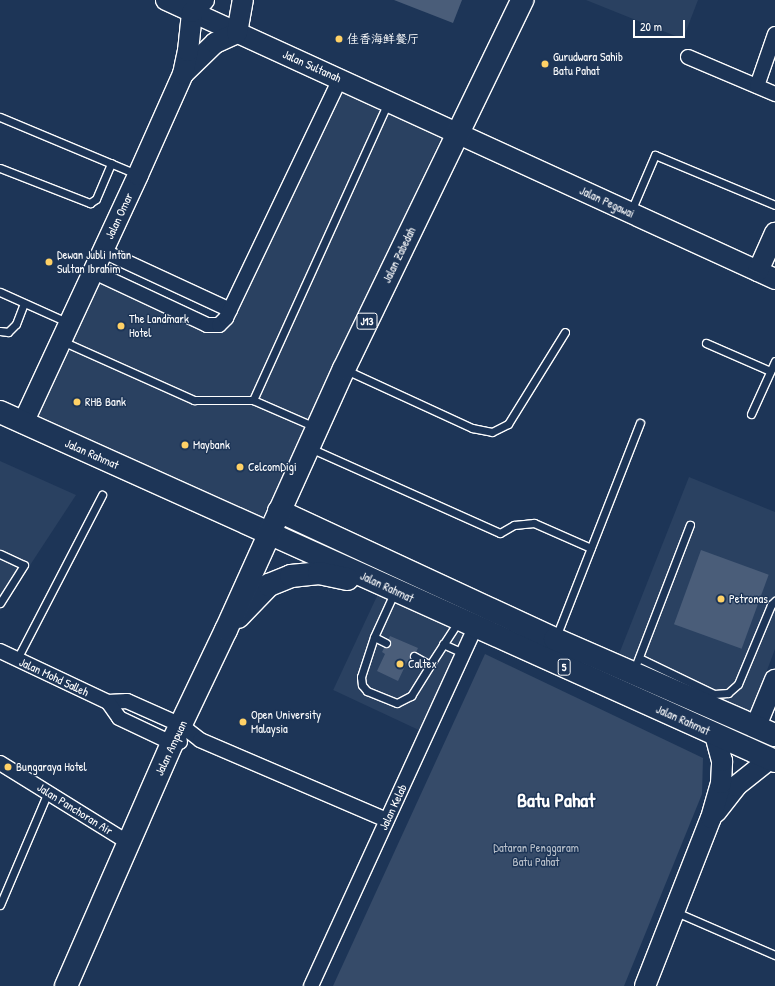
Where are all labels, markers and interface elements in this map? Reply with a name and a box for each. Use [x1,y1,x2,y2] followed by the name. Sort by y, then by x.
[635,12,687,38] scale bar
[640,18,662,35] text: 20 m
[347,32,419,46] place label: 佳香海鲜餐厅
[334,34,344,44] marker: 佳香海鲜餐厅
[280,47,344,85] street label: Jalan Sultanah
[553,50,623,78] place label: Gurudwara Sahib Batu Pahat
[540,59,550,69] marker: Gurudwara Sahib Batu Pahat
[577,183,637,221] street label: Jalan Pegawai
[102,191,136,241] street label: Jalan Omar
[379,225,419,285] street label: Jalan Zabedah
[57,248,131,276] place label: Dewan Jubli Intan Sultan Ibrahim
[44,257,54,267] marker: Dewan Jubli Intan Sultan Ibrahim
[129,312,189,340] place label: The Landmark Hotel
[356,312,378,330] road number: J13
[116,321,126,331] marker: The Landmark Hotel
[85,395,126,409] place label: RHB Bank
[72,397,82,407] marker: RHB Bank
[63,436,121,472] street label: Jalan Rahmat
[193,438,230,452] place label: Maybank
[180,440,190,450] marker: Maybank
[248,460,297,474] place label: CelcomDigi
[235,462,245,472] marker: CelcomDigi
[358,568,416,606] street label: Jalan Rahmat
[729,592,768,606] place label: Petronas
[716,594,726,604] marker: Petronas
[17,655,91,699] street label: Jalan Mohd Salleh
[408,657,437,671] place label: Caltex
[557,658,571,676] road number: 5
[395,659,405,669] marker: Caltex
[654,702,712,738] street label: Jalan Rahmat
[251,708,321,736] place label: Open University Malaysia
[238,717,248,727] marker: Open University Malaysia
[152,718,190,778] street label: Jalan Ampuan
[16,760,87,774] place label: Bungaraya Hotel
[3,762,13,772] marker: Bungaraya Hotel
[35,780,115,838] street label: Jalan Panchoran Air
[376,782,410,832] street label: Jalan Kelab
[517,787,595,811] district label: Batu Pahat
[493,841,579,869] park label: Dataran Penggaram Batu Pahat

